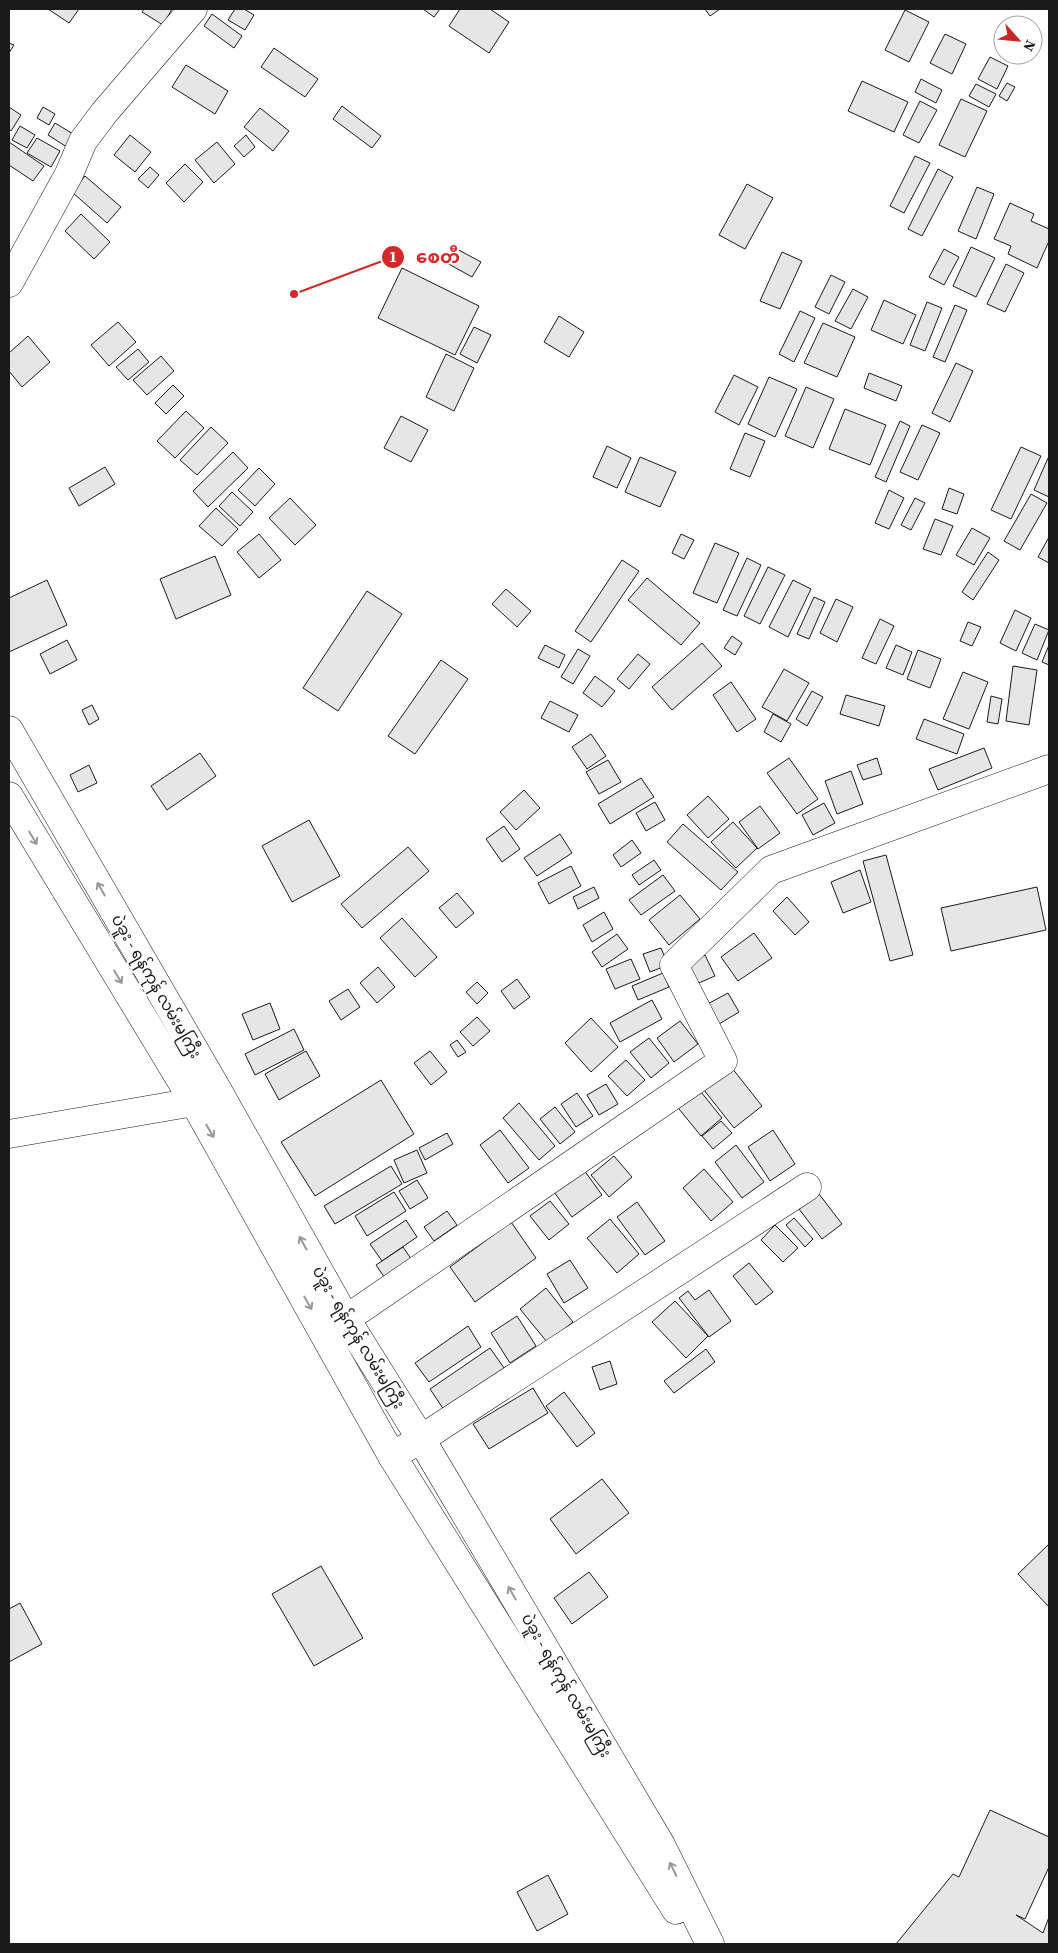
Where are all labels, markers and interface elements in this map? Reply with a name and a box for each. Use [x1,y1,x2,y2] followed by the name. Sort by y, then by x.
[993,15,1043,65] north arrow
[1018,37,1041,55] text: N
[381,241,470,274] callout: စေတီ
[416,244,460,269] text: စေတီ
[389,246,397,267] text: 1
[28,831,39,845] one-way arrow
[96,882,105,897] one-way arrow
[103,910,207,1064] street label: ပဲခူး - ရန်ကုန် လမ်းမကြီး
[113,969,123,983] one-way arrow
[206,1124,216,1138] one-way arrow
[298,1235,308,1250] one-way arrow
[304,1261,410,1415] street label: ပဲခူး - ရန်ကုန် လမ်းမကြီး
[304,1295,313,1310] one-way arrow
[507,1585,517,1600] one-way arrow
[513,1609,617,1763] street label: ပဲခူး - ရန်ကုန် လမ်းမကြီး
[668,1862,677,1877] one-way arrow

